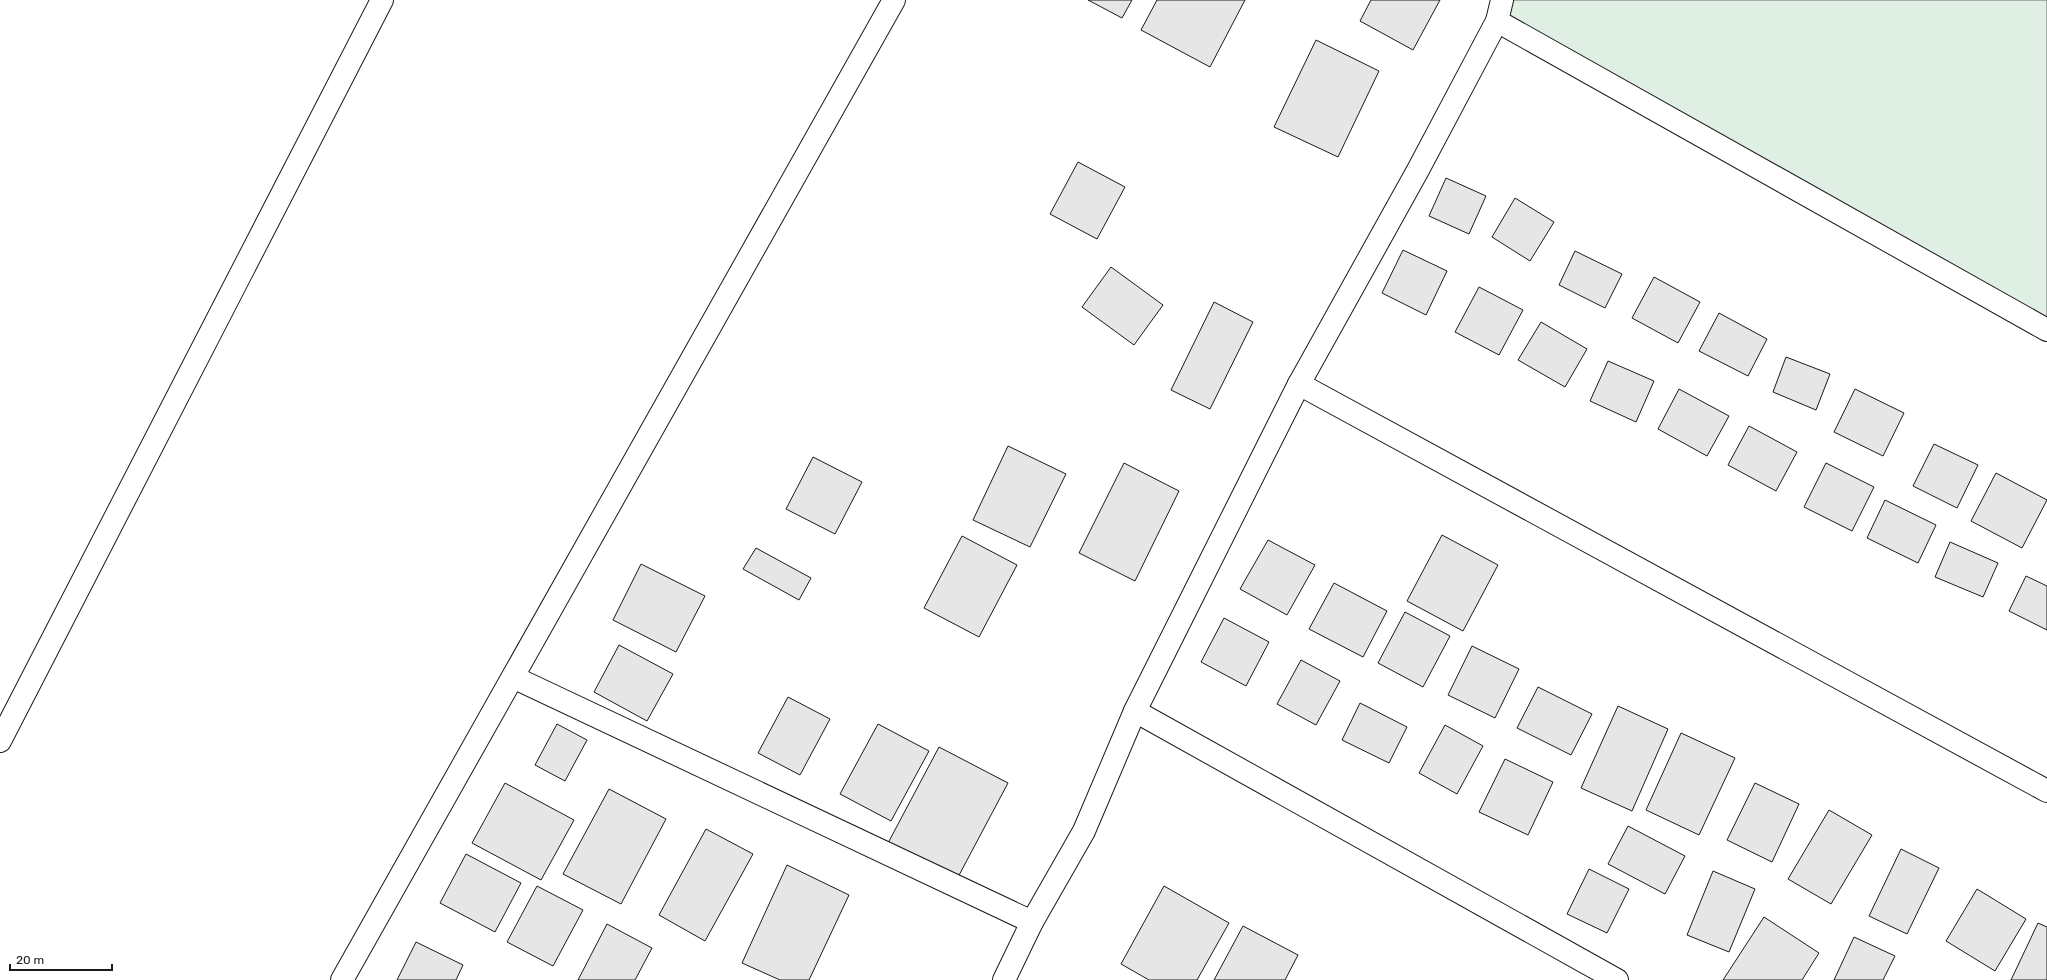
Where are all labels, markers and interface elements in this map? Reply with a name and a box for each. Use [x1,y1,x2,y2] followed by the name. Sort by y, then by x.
[10,946,112,972] scale bar
[16,953,44,967] text: 20 m

